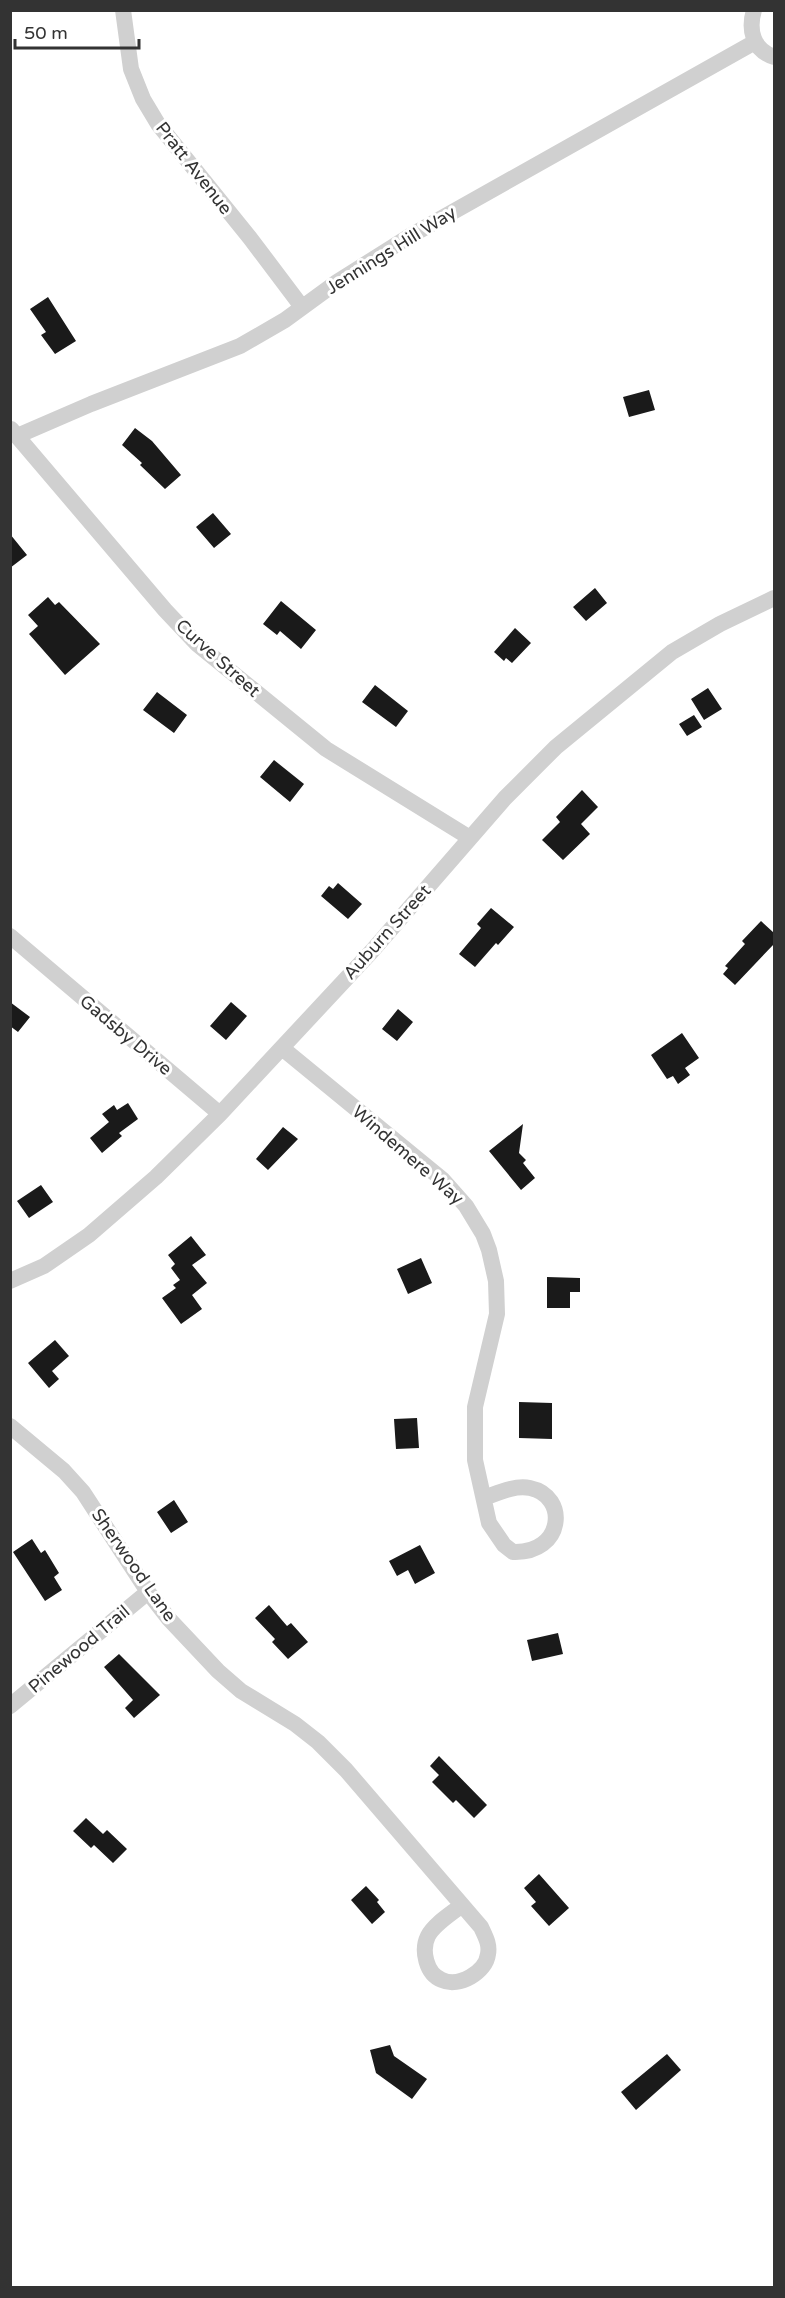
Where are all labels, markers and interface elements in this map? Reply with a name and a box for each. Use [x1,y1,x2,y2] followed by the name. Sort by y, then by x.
[15,12,140,50] scale bar
[24,22,68,44] text: 50 m
[151,117,237,219] street label: Pratt Avenue
[322,201,460,299] street label: Jennings Hill Way
[171,614,265,702] street label: Curve Street
[339,880,436,984] street label: Auburn Street
[75,990,177,1080] street label: Gadsby Drive
[348,1101,468,1210] street label: Windemere Way
[87,1504,181,1626] street label: Sherwood Lane
[24,1600,134,1698] street label: Pinewood Trail

